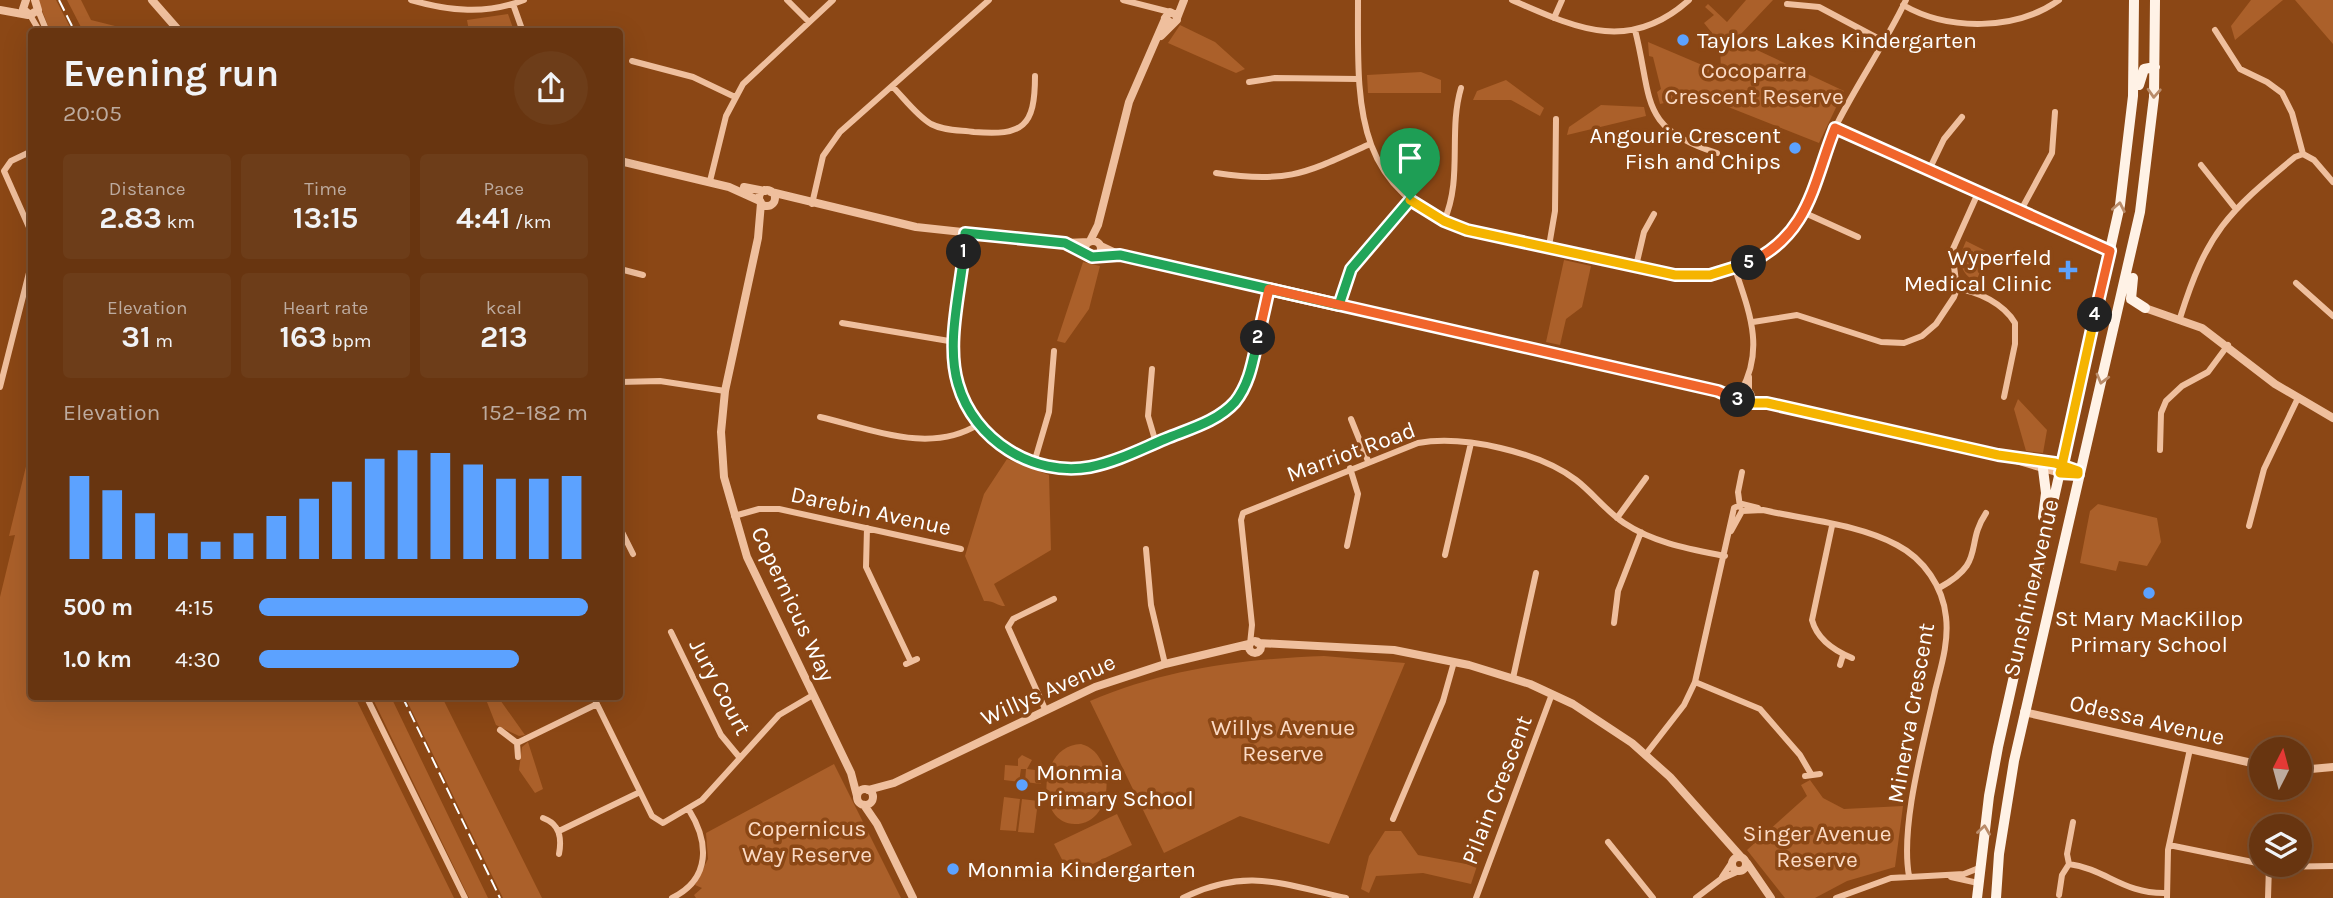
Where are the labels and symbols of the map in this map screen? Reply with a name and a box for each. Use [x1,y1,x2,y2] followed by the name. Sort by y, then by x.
[1697,27,1977,54] place label: Taylors Lakes Kindergarten
[1675,32,1691,48] marker: Taylors Lakes Kindergarten
[1664,57,1844,110] park label: Cocoparra Crescent Reserve
[2147,87,2162,98] one-way arrow
[1589,122,1781,175] place label: Angourie Crescent Fish and Chips
[1380,128,1440,200] pin
[1787,140,1803,156] marker: Angourie Crescent Fish and Chips
[2111,201,2126,213] one-way arrow
[946,234,982,270] pin: 1
[1904,244,2052,297] place label: Wyperfeld Medical Clinic
[1732,246,1766,280] pin: 5
[2058,260,2078,280] marker: Wyperfeld Medical Clinic
[2078,298,2112,332] pin: 4
[1240,320,1276,356] pin: 2
[2095,373,2110,385] one-way arrow
[1720,382,1756,418] pin: 3
[1283,416,1419,488] street label: Marriot Road
[788,481,954,541] street label: Darebin Avenue
[1997,497,2065,679] street label: Sunshine Avenue
[745,522,841,686] street label: Copernicus Way
[2141,585,2157,601] marker: St Mary MacKillop Primary School
[2055,605,2243,658] place label: St Mary MacKillop Primary School
[1882,620,1940,805] street label: Minerva Crescent
[683,634,757,740] street label: Jury Court
[977,648,1119,732] street label: Willys Avenue
[2067,689,2227,751] street label: Odessa Avenue
[1456,711,1538,868] street label: Pilain Crescent
[1211,714,1355,767] park label: Willys Avenue Reserve
[2249,737,2312,800] north arrow
[1036,759,1194,812] place label: Monmia Primary School
[1014,777,1030,793] marker: Monmia Primary School
[742,815,872,868] park label: Copernicus Way Reserve
[1743,820,1891,873] park label: Singer Avenue Reserve
[1976,824,1991,836] one-way arrow
[967,856,1196,883] place label: Monmia Kindergarten
[945,861,961,877] marker: Monmia Kindergarten

